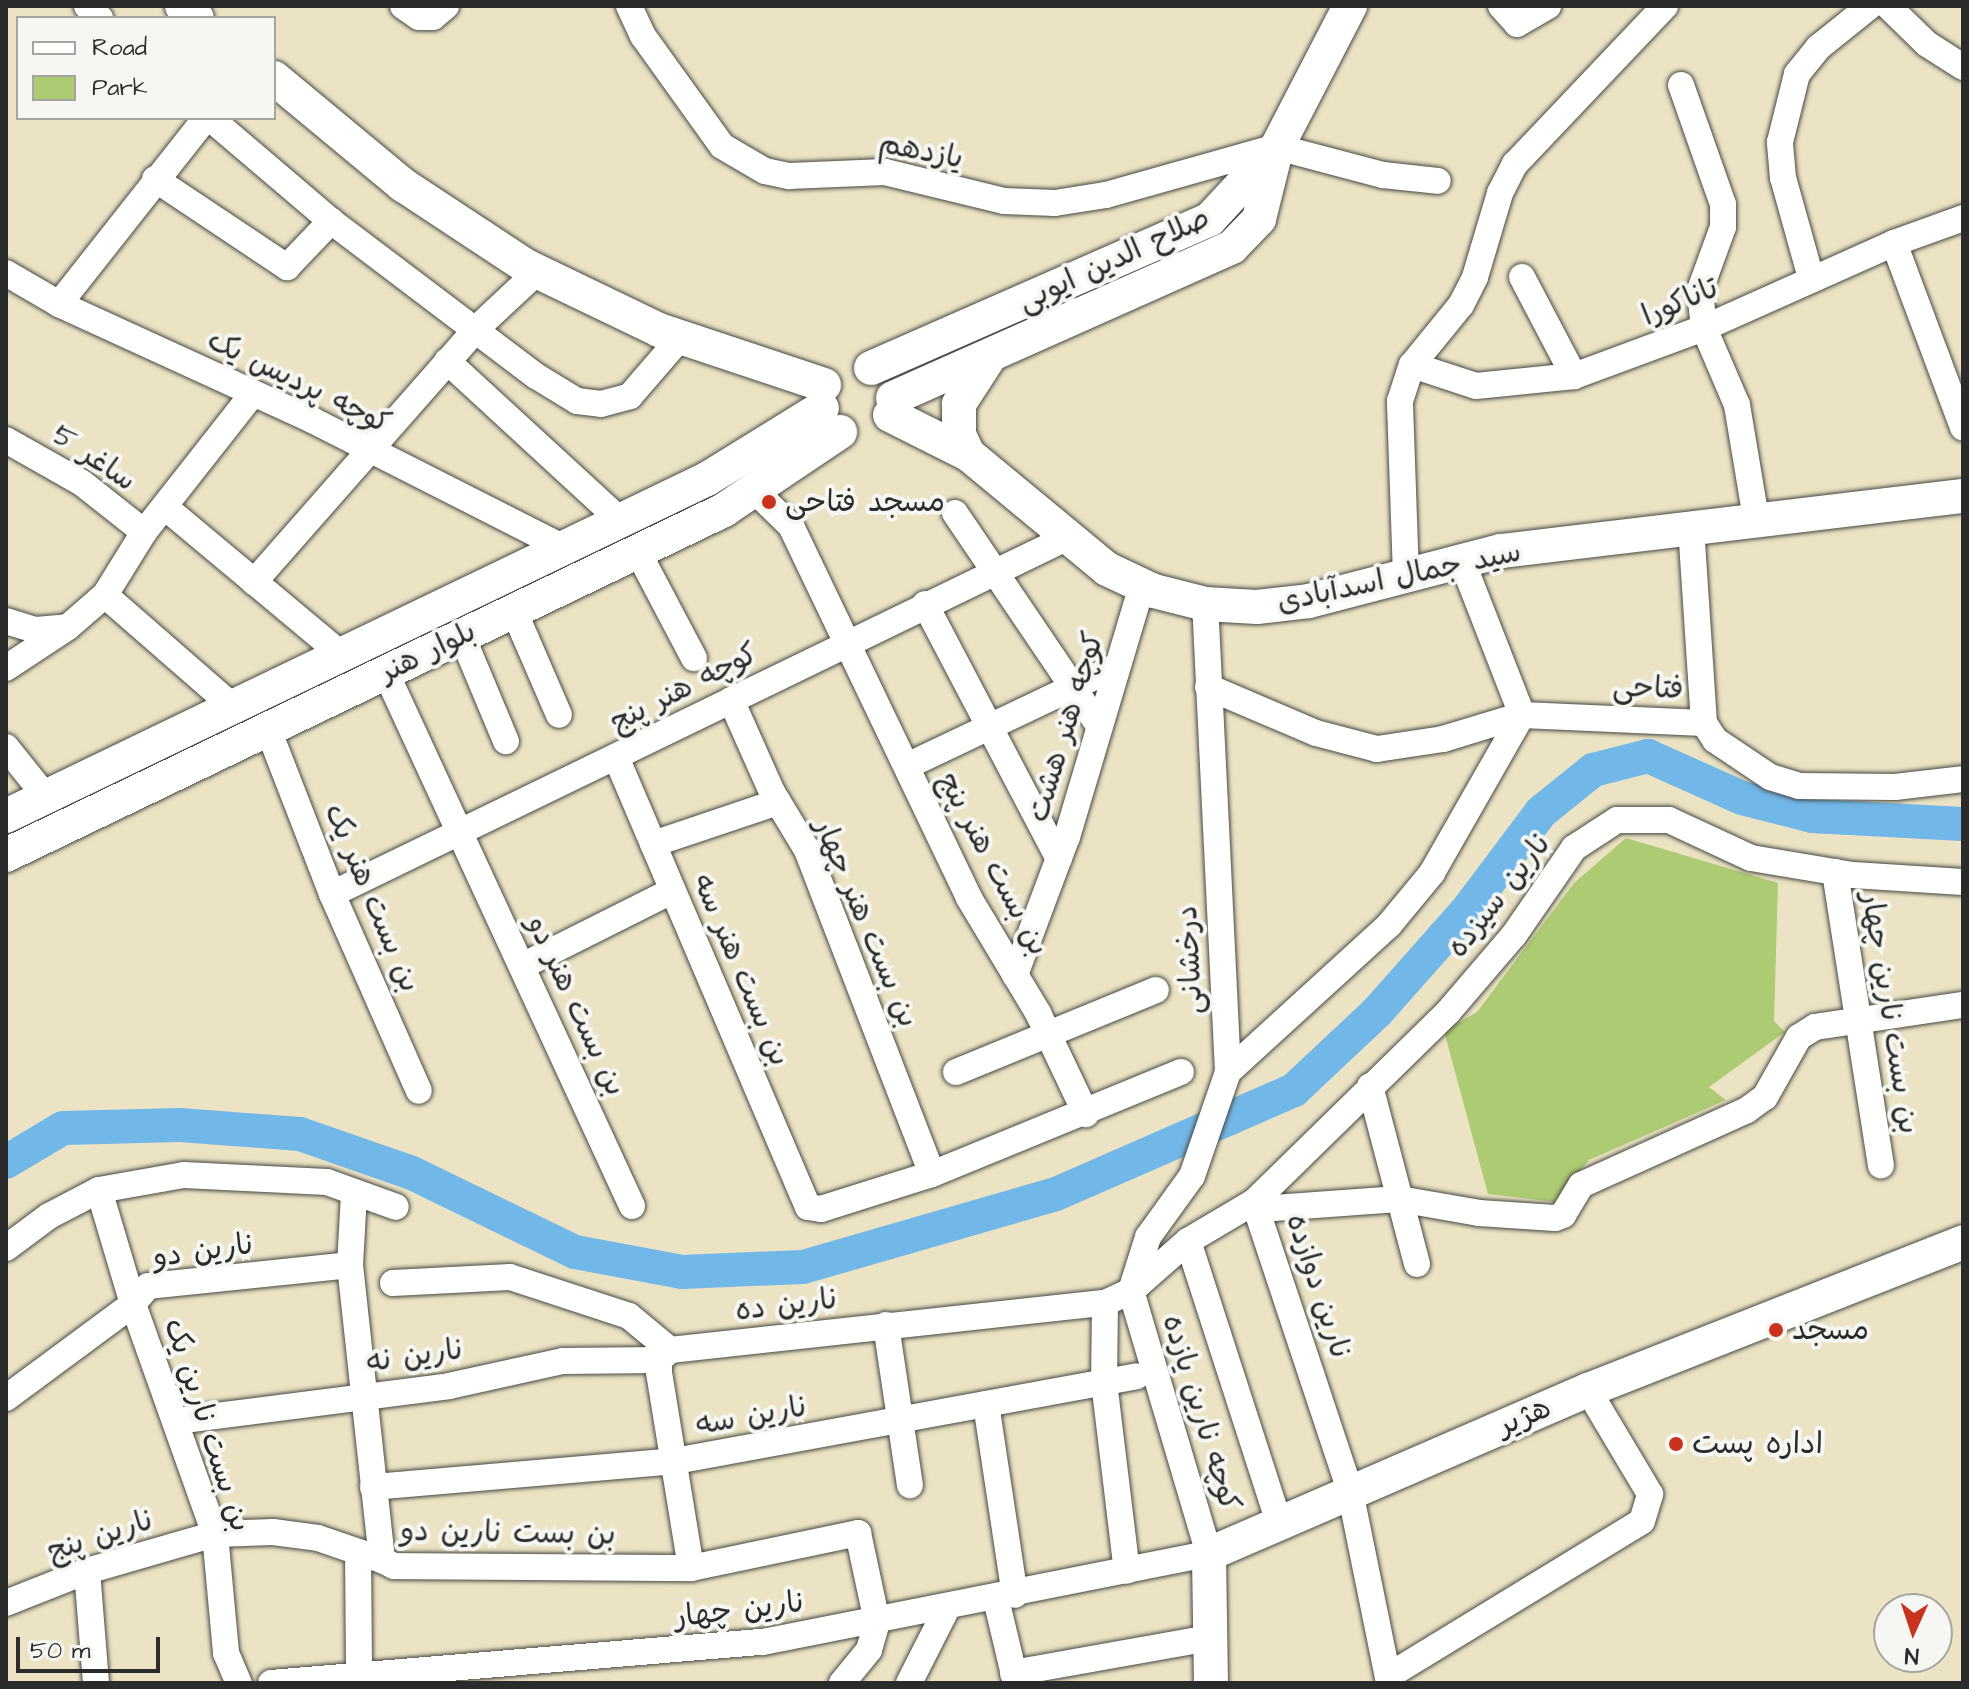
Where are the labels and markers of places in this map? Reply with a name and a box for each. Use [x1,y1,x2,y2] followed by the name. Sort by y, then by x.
[785,484,945,520] place label: مسجد فتاحی
[760,493,778,511] marker: مسجد فتاحی
[1792,1312,1869,1348] place label: مسجد
[1767,1321,1785,1339] marker: مسجد
[1692,1426,1823,1462] place label: اداره پست
[1667,1435,1685,1453] marker: اداره پست

